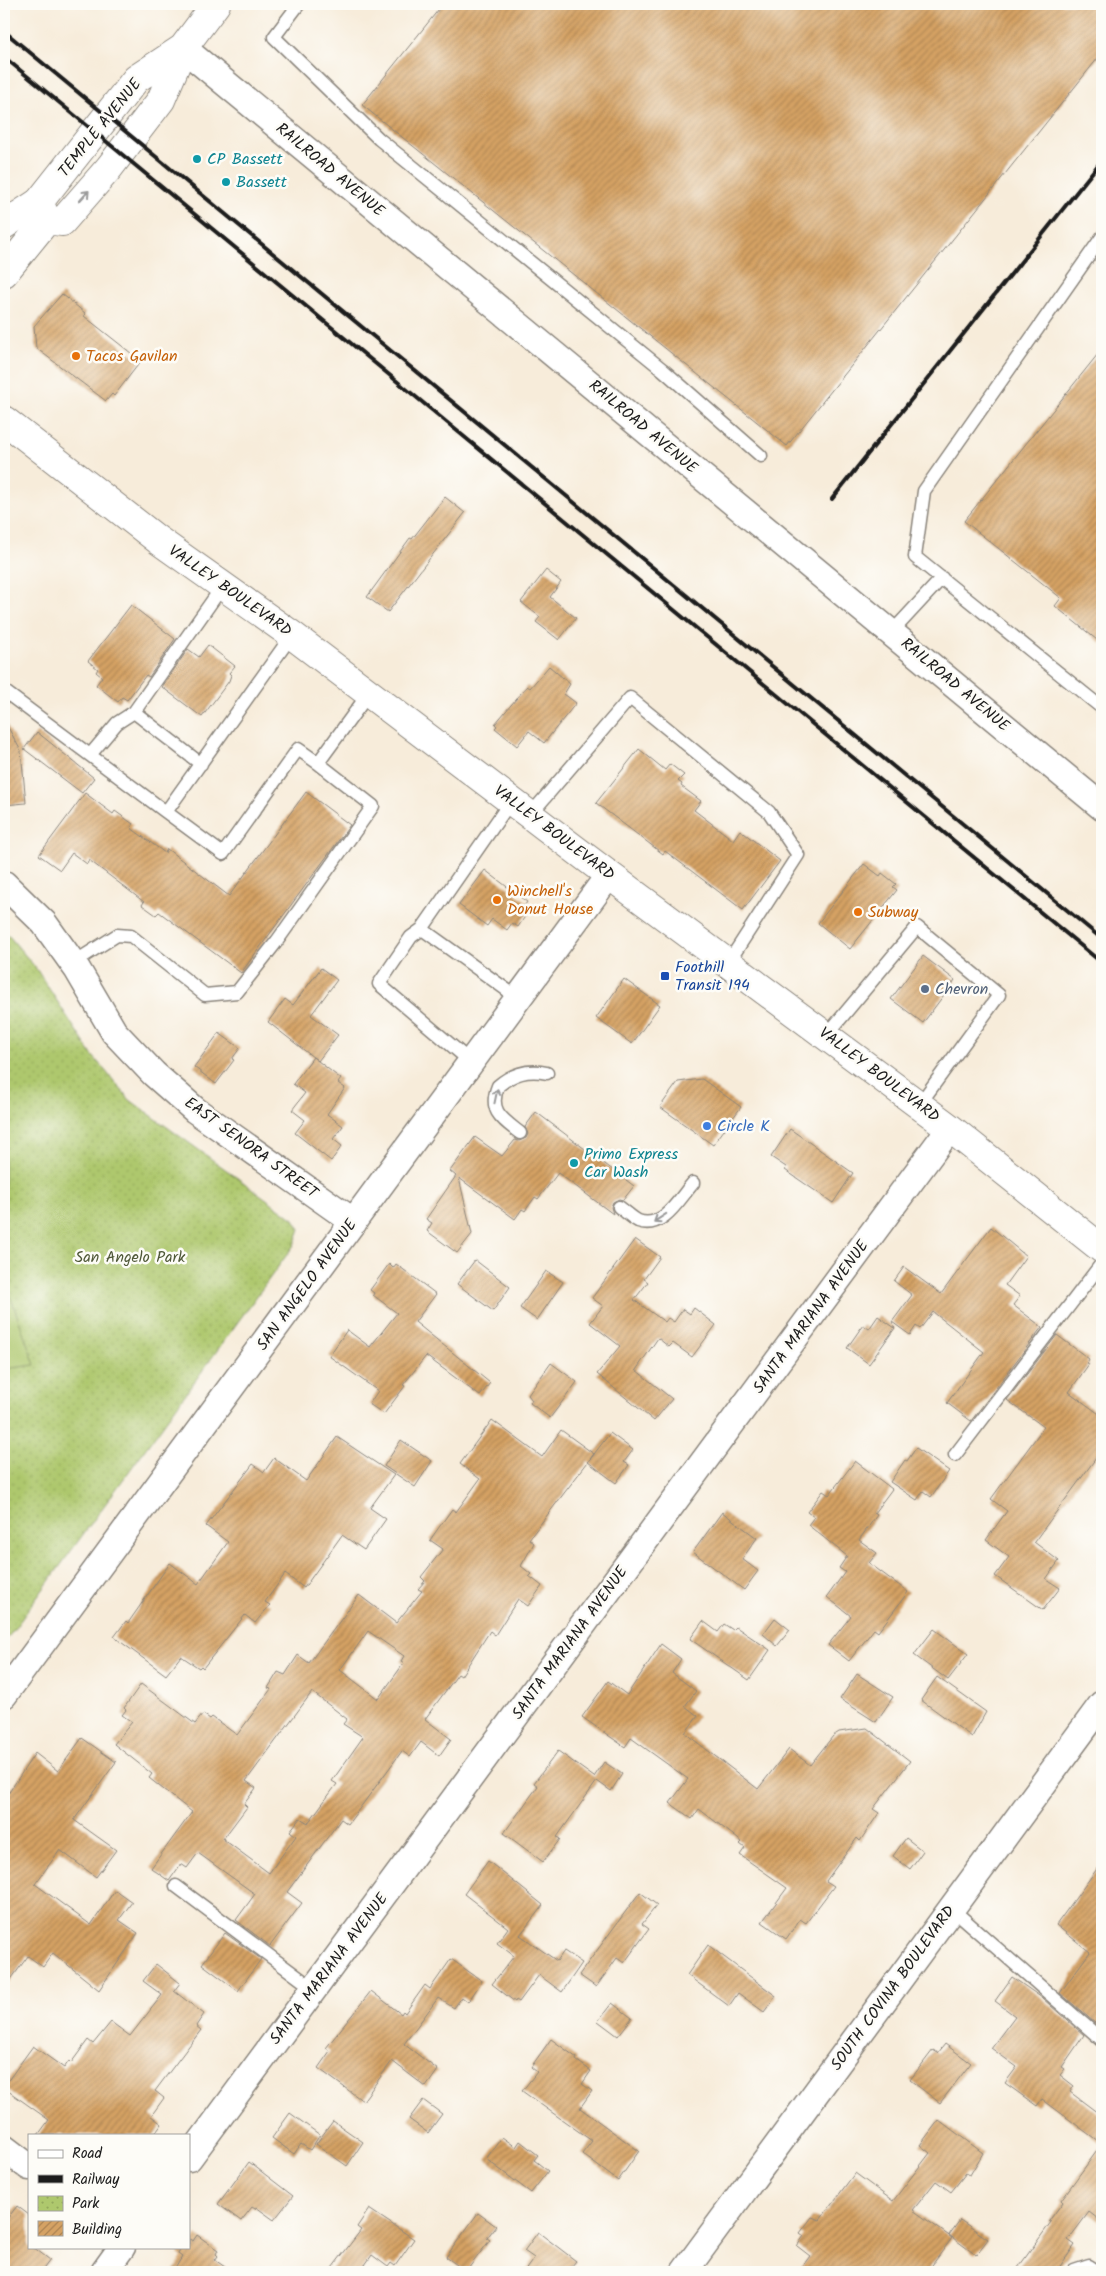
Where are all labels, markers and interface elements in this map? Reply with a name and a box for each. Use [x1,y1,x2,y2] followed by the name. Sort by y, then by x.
[52,73,148,183] street label: TEMPLE AVENUE
[270,117,391,224] street label: RAILROAD AVENUE
[207,147,283,172] place label: CP Bassett
[191,153,203,165] marker: CP Bassett
[236,170,288,195] place label: Bassett
[220,176,232,188] marker: Bassett
[78,190,90,203] one-way arrow
[86,344,177,369] place label: Tacos Gavilan
[70,350,82,362] marker: Tacos Gavilan
[583,374,704,481] street label: RAILROAD AVENUE
[163,539,297,643] street label: VALLEY BOULEVARD
[895,632,1016,739] street label: RAILROAD AVENUE
[488,779,620,887] street label: VALLEY BOULEVARD
[507,879,593,922] place label: Winchell's Donut House
[491,894,503,906] marker: Winchell's Donut House
[868,900,919,925] place label: Subway
[852,906,864,918] marker: Subway
[675,955,750,998] place label: Foothill Transit 194
[659,970,671,982] marker: Foothill Transit 194
[935,977,988,1002] place label: Chevron
[919,983,931,995] marker: Chevron
[813,1021,945,1129] street label: VALLEY BOULEVARD
[492,1088,501,1104] one-way arrow
[179,1091,324,1206] street label: EAST SENORA STREET
[717,1114,770,1139] place label: Circle K
[701,1120,713,1132] marker: Circle K
[584,1142,678,1185] place label: Primo Express Car Wash
[568,1157,580,1169] marker: Primo Express Car Wash
[653,1212,667,1223] one-way arrow
[251,1213,364,1356] street label: SAN ANGELO AVENUE
[747,1235,876,1399] street label: SANTA MARIANA AVENUE
[75,1245,186,1270] park label: San Angelo Park
[506,1561,635,1725] street label: SANTA MARIANA AVENUE
[264,1887,395,2050] street label: SANTA MARIANA AVENUE
[824,1900,962,2076] street label: SOUTH COVINA BOULEVARD
[28,2134,190,2248] legend
[72,2142,103,2166] text: Road
[72,2168,120,2192] text: Railway
[72,2192,100,2216] text: Park
[72,2218,122,2242] text: Building

